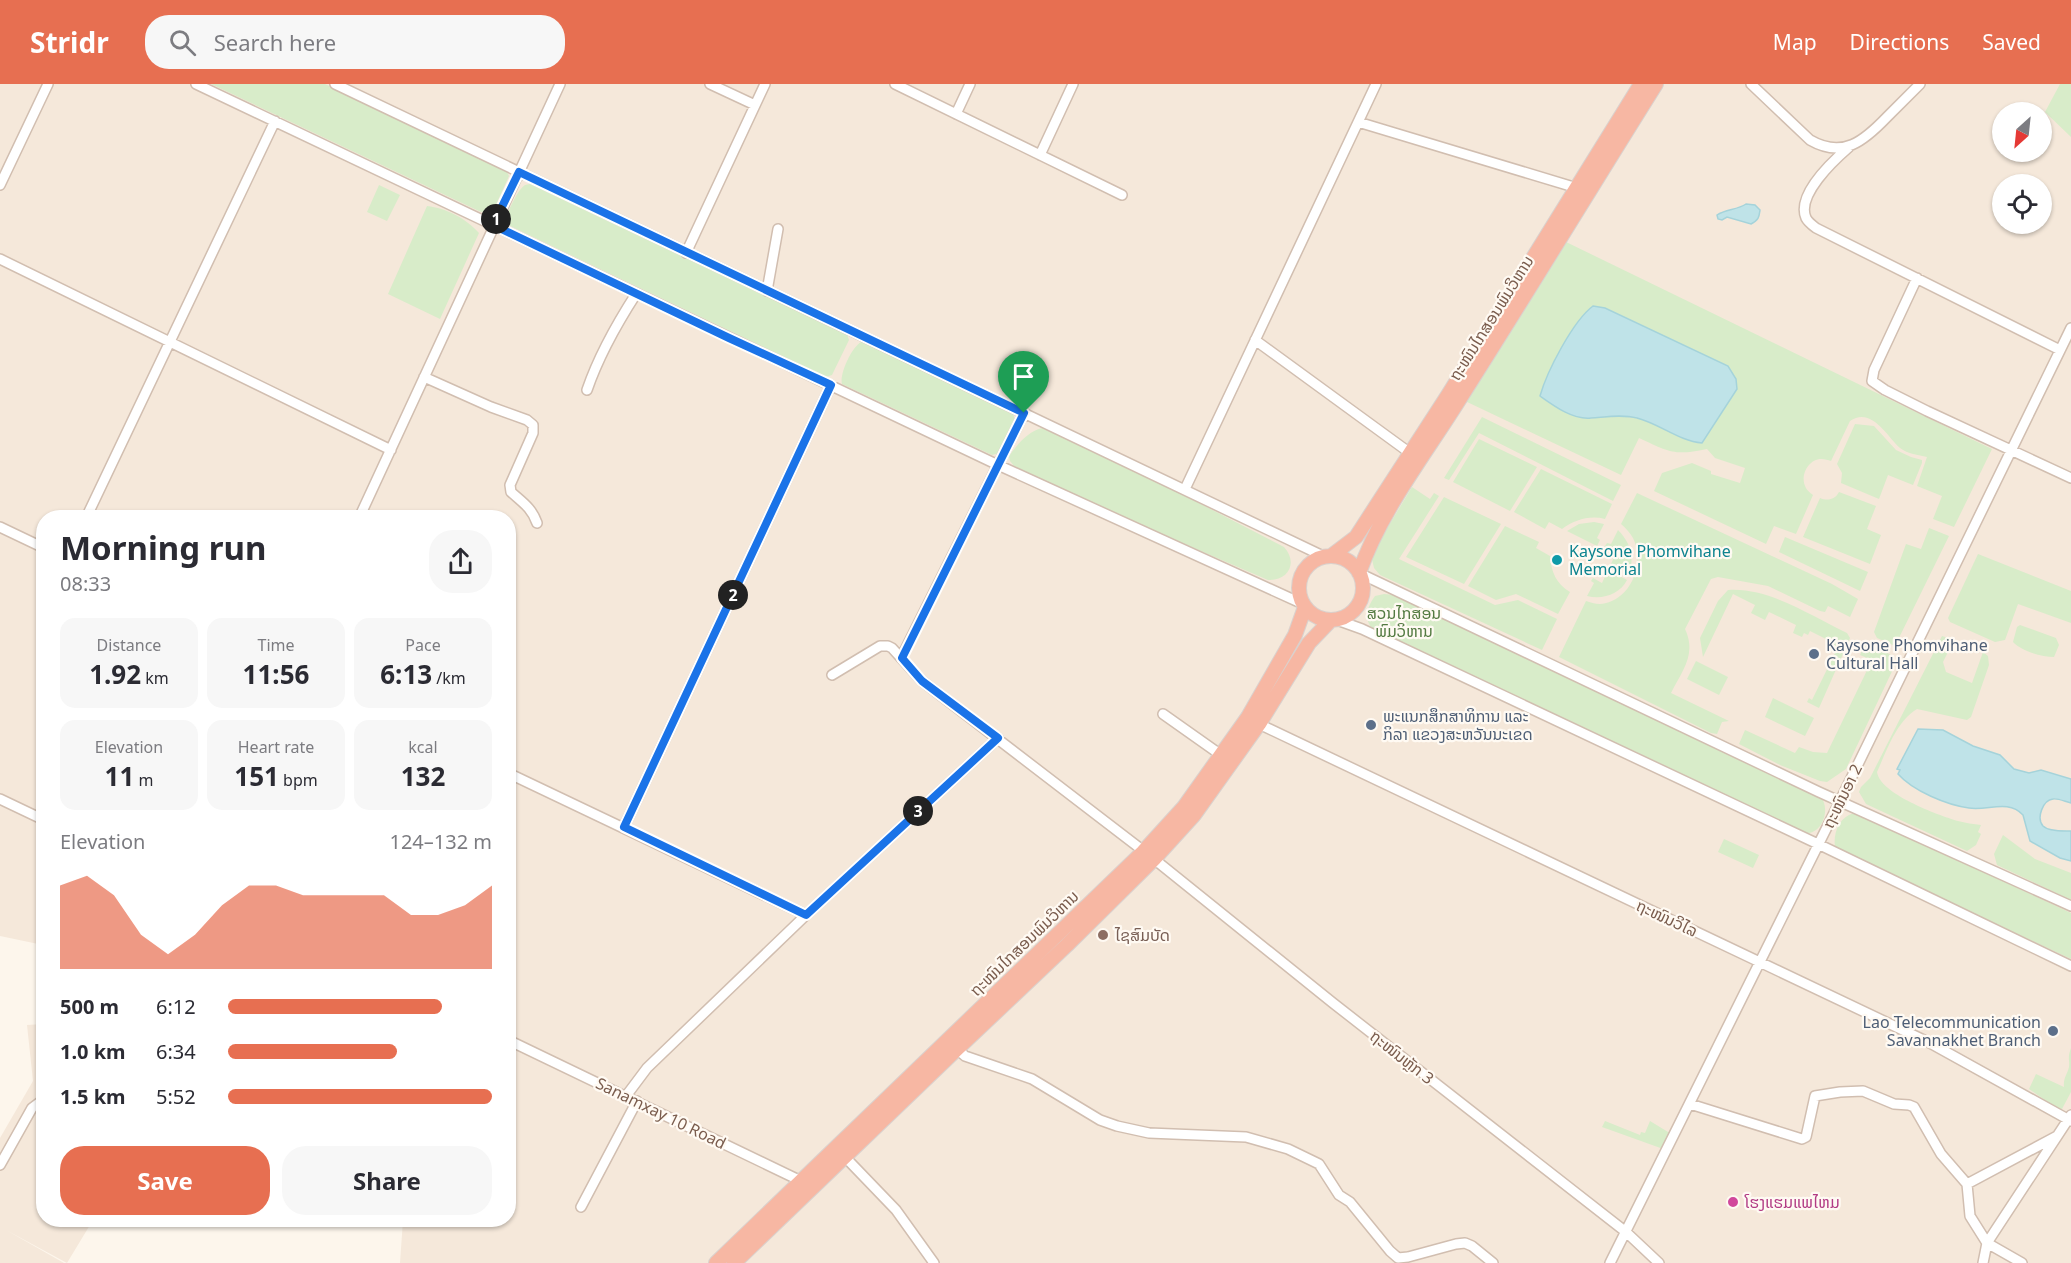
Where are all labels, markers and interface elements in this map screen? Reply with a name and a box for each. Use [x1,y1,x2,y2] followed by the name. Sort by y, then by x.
[145,15,565,69] search box
[30,23,109,61] text: Stridr
[166,26,199,59] icon: search
[214,27,336,57] text: Search here
[1773,28,1817,56] text: Map
[1850,28,1949,56] text: Directions
[1982,28,2041,56] text: Saved
[1992,102,2052,162] north arrow
[1992,102,2052,234] map controls
[1992,174,2052,234] button: locate
[481,204,511,234] pin: 1
[491,208,501,230] text: 1
[1444,251,1538,385] street label: ຖະໜົນໄກສອນພົມວິຫານ
[998,351,1049,413] pin
[1007,360,1040,393] icon: arrive
[60,525,266,570] text: Morning run
[429,530,492,593] button: share
[1569,540,1731,580] place label: Kaysone Phomvihane Memorial
[1550,553,1564,567] marker: Kaysone Phomvihane Memorial
[60,570,111,597] text: 08:33
[718,580,748,610] pin: 2
[728,584,738,606] text: 2
[1367,602,1441,642] park label: ສວນໄກສອນ ພົມວິຫານ
[97,634,161,656] text: Distance
[257,634,295,656] text: Time
[405,634,441,656] text: Pace
[1826,634,1988,674] place label: Kaysone Phomvihane Cultural Hall
[1807,647,1821,661] marker: Kaysone Phomvihane Cultural Hall
[89,656,141,692] text: 1.92
[243,656,309,692] text: 11:56
[380,656,432,692] text: 6:13
[141,667,169,689] text: km
[432,667,466,689] text: /km
[1383,705,1533,745] place label: ພະແນກສຶກສາທິການ ແລະ ກິລາ ແຂວງສະຫວັນນະເຂດ
[1364,718,1378,732] marker: ພະແນກສຶກສາທິການ ແລະ ກິລາ ແຂວງສະຫວັນນະເຂດ
[95,736,163,758] text: Elevation
[238,736,314,758] text: Heart rate
[408,736,438,758] text: kcal
[105,758,134,794] text: 11
[234,758,279,794] text: 151
[401,758,445,794] text: 132
[1817,760,1867,832] street label: ຖະໜົນອາ 2
[134,769,153,791] text: m
[279,769,318,791] text: bpm
[903,796,933,826] pin: 3
[913,800,923,822] text: 3
[60,828,145,855] text: Elevation
[389,828,492,855] text: 124–132 m
[965,885,1083,1001] street label: ຖະໜົນໄກສອນພົມວິຫານ
[1633,894,1701,942] street label: ຖະໜົນວິໄລ
[1114,924,1170,946] place label: ໄຊສົມບັດ
[1096,928,1110,942] marker: ໄຊສົມບັດ
[60,993,119,1020] text: 500 m
[156,993,196,1020] text: 6:12
[1863,1011,2041,1051] place label: Lao Telecommunication Savannakhet Branch
[2046,1024,2060,1038] marker: Lao Telecommunication Savannakhet Branch
[1365,1025,1439,1089] street label: ຖະໜົນຫຼັກ 3
[60,1038,126,1065] text: 1.0 km
[156,1038,196,1065] text: 6:34
[592,1072,730,1154] street label: Sanamxay 10 Road
[60,1083,126,1110] text: 1.5 km
[156,1083,196,1110] text: 5:52
[60,1146,270,1215] button: Save
[282,1146,492,1215] button: Share
[1744,1191,1840,1213] place label: ໂຮງແຮມແພໄຫມ
[1726,1195,1740,1209] marker: ໂຮງແຮມແພໄຫມ

